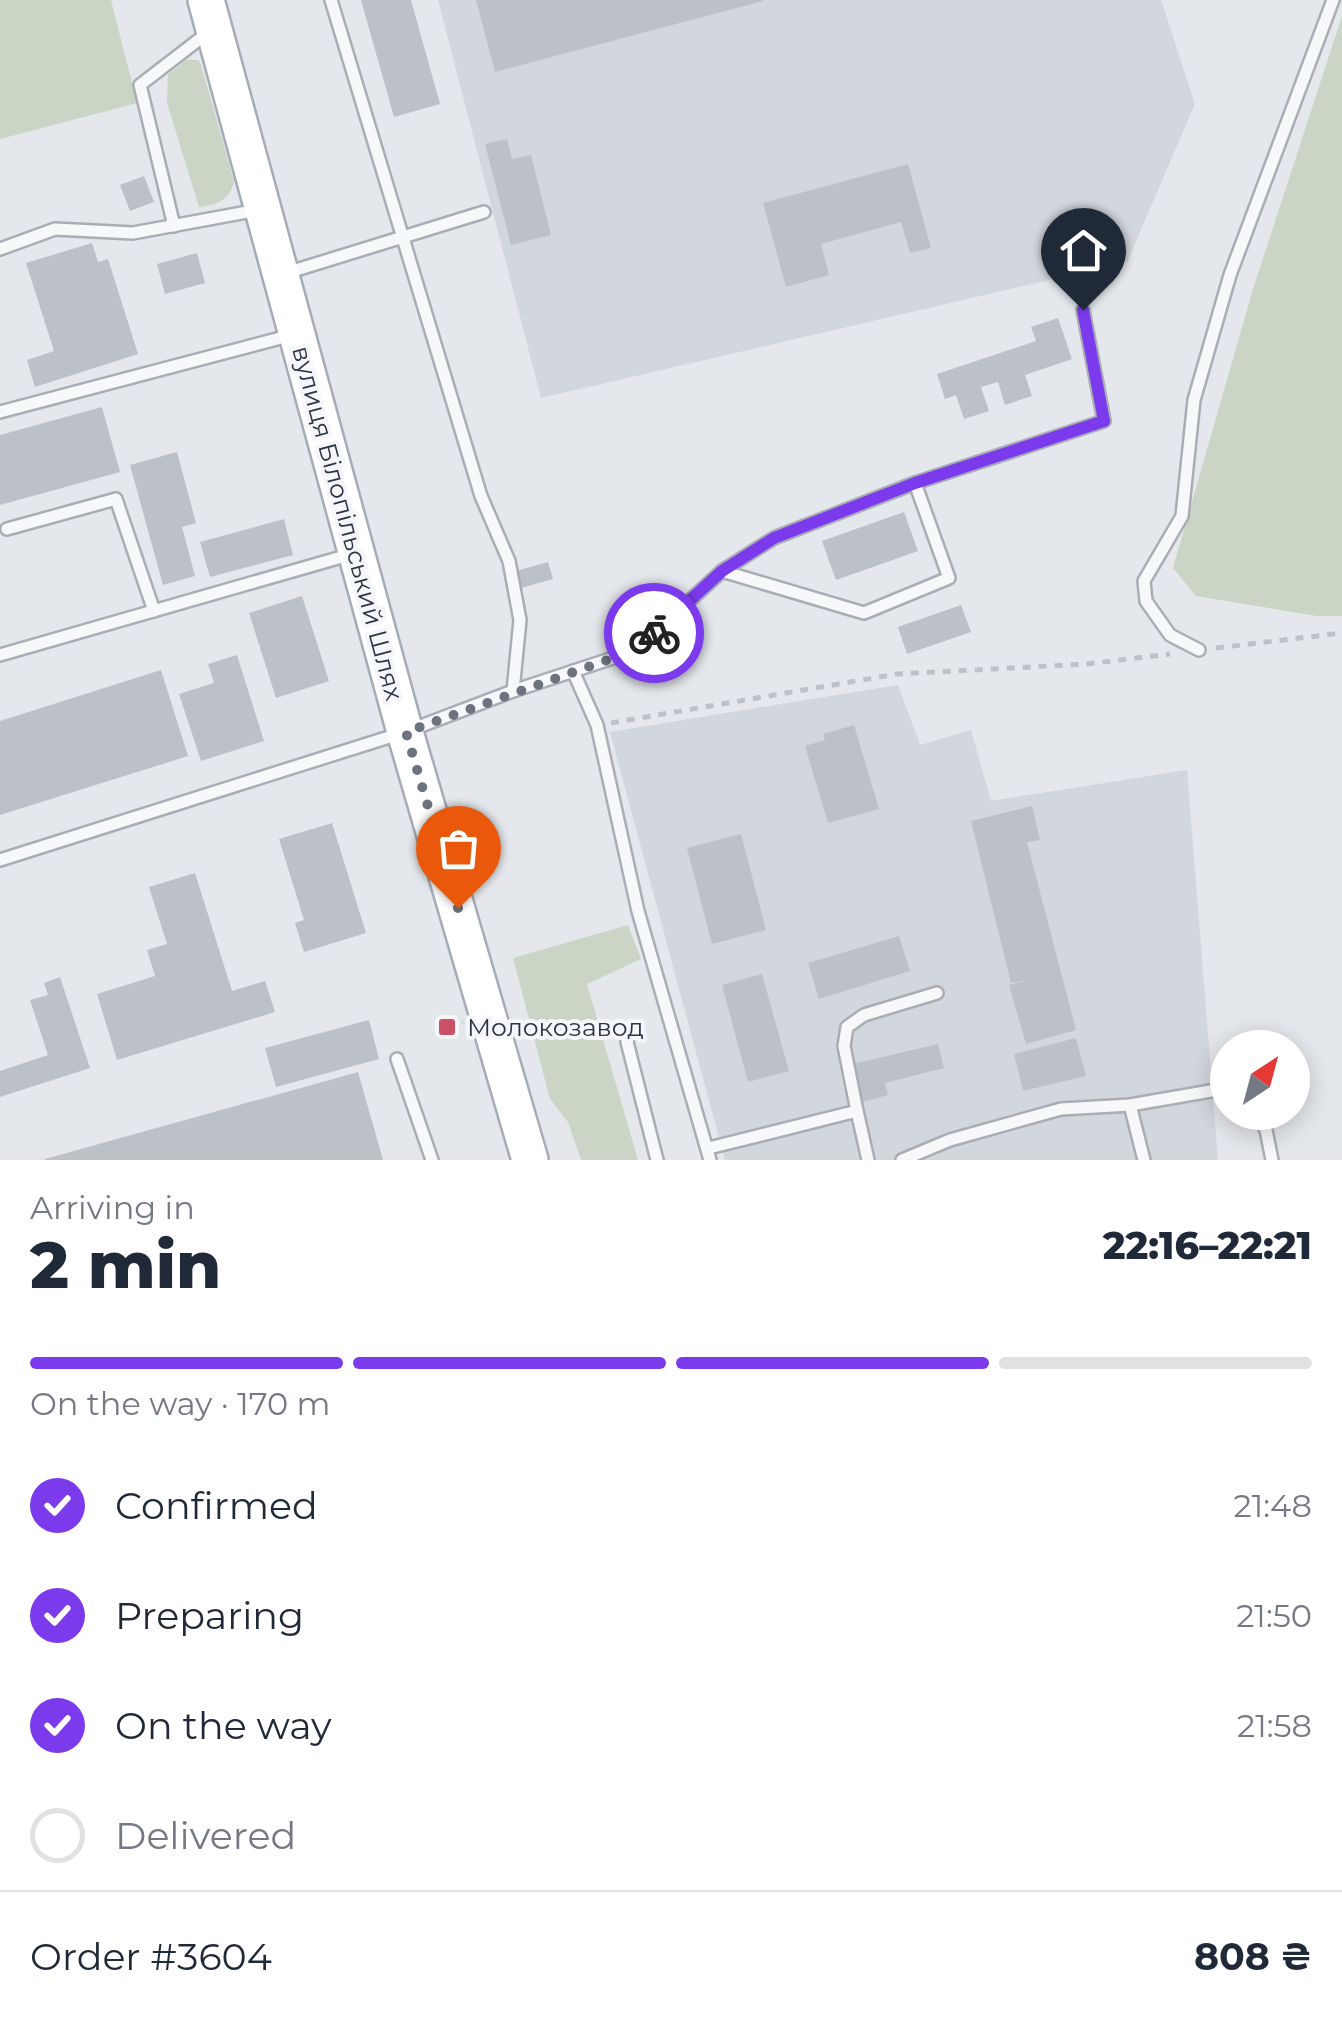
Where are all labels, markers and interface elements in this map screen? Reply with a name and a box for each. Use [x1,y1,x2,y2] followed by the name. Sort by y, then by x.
[1041,208,1126,311] pin
[1056,223,1111,278] icon: home
[286,343,410,703] street label: вулиця Білопільський Шлях
[604,583,704,683] courier
[627,606,682,661] icon: bike
[416,806,501,909] pin
[431,821,486,876] icon: bag
[467,1012,644,1042] place label: Молокозавод
[436,1016,458,1038] marker: Молокозавод
[1210,1030,1310,1130] north arrow
[1210,1030,1310,1130] map controls
[30,1188,195,1227] text: Arriving in
[1103,1222,1312,1269] text: 22:16–22:21
[30,1225,221,1304] text: 2 min
[30,1384,330,1423] text: On the way · 170 m
[30,1478,85,1533] icon: check
[115,1482,318,1529] text: Confirmed
[1234,1486,1312,1525] text: 21:48
[30,1588,85,1643] icon: check
[115,1592,304,1639] text: Preparing
[1236,1596,1312,1635] text: 21:50
[30,1698,85,1753] icon: check
[115,1702,332,1749] text: On the way
[1237,1706,1312,1745] text: 21:58
[115,1812,296,1859] text: Delivered
[30,1933,272,1980] text: Order #3604
[1194,1933,1312,1980] text: 808 ₴

